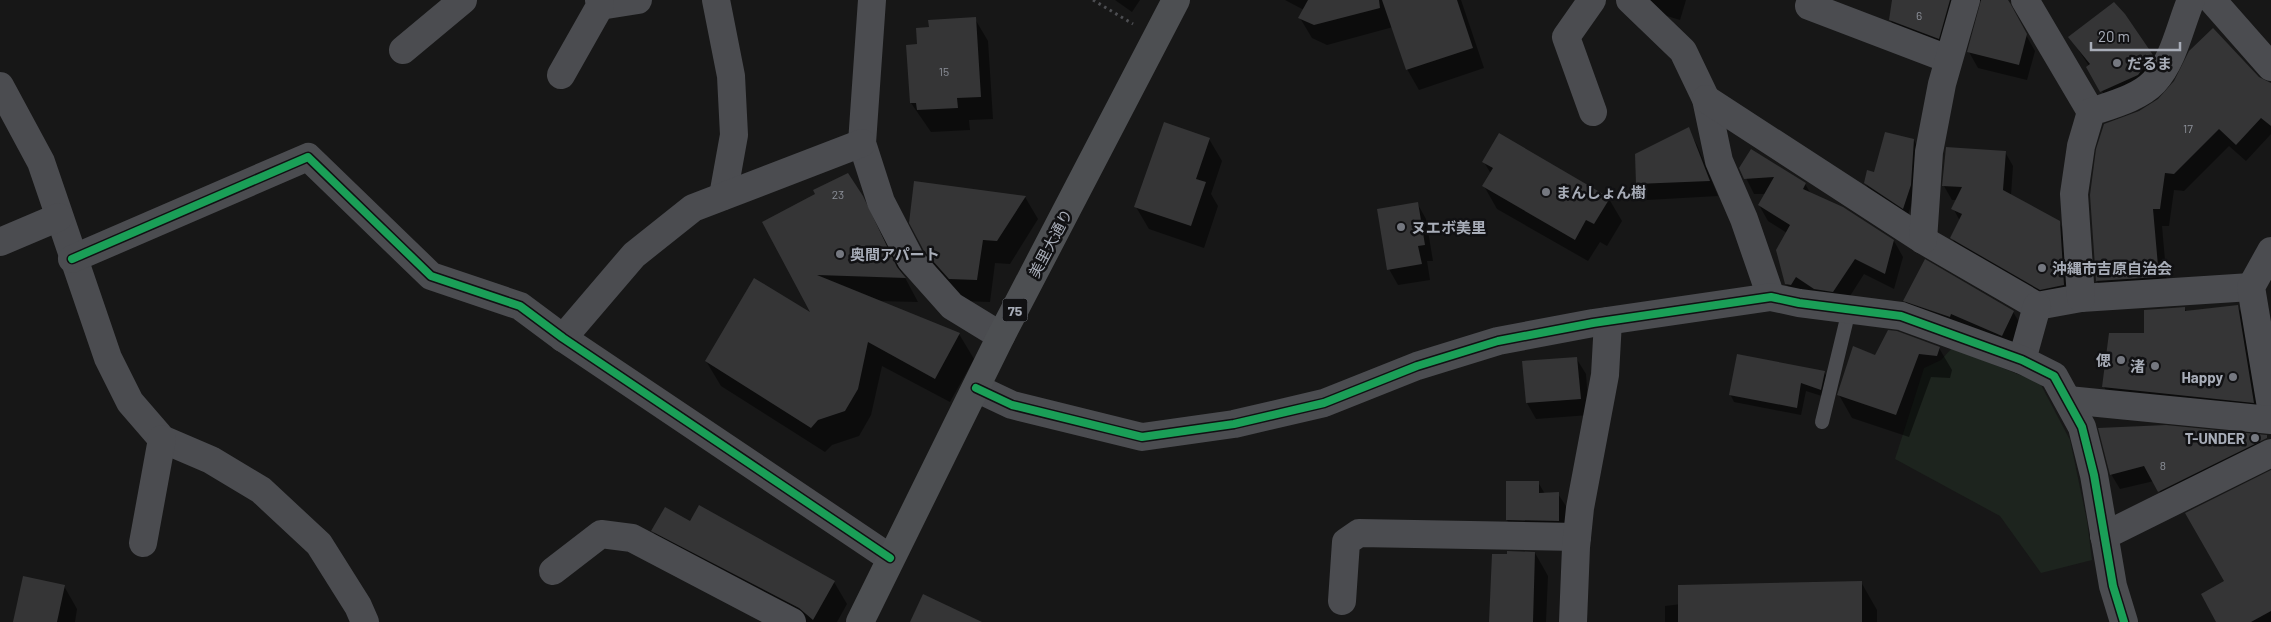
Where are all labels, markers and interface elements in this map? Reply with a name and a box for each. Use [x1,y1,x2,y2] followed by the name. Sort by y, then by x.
[1916,8,1922,22] house number: 6
[2091,20,2180,52] scale bar
[2098,27,2130,45] text: 20 m
[2127,54,2172,72] place label: だるま
[2111,57,2123,69] marker: だるま
[939,64,949,78] house number: 15
[2183,121,2193,135] house number: 17
[1556,183,1646,201] place label: まんしょん樹
[1540,186,1552,198] marker: まんしょん樹
[832,187,844,201] house number: 23
[1024,206,1076,280] street label: 美里大通り
[1411,218,1486,236] place label: ヌエボ美里
[1395,221,1407,233] marker: ヌエボ美里
[850,245,940,263] place label: 奥間アパート
[834,248,846,260] marker: 奥間アパート
[2052,259,2172,277] place label: 沖縄市吉原自治会
[2036,262,2048,274] marker: 沖縄市吉原自治会
[1002,298,1028,322] road number: 75
[2096,351,2111,369] place label: 偲
[2115,354,2127,366] marker: 偲
[2130,357,2145,375] place label: 渚
[2149,360,2161,372] marker: 渚
[2181,368,2223,386] place label: Happy
[2227,371,2239,383] marker: Happy
[2185,429,2245,447] place label: T-UNDER
[2249,432,2261,444] marker: T-UNDER
[2160,458,2166,472] house number: 8

